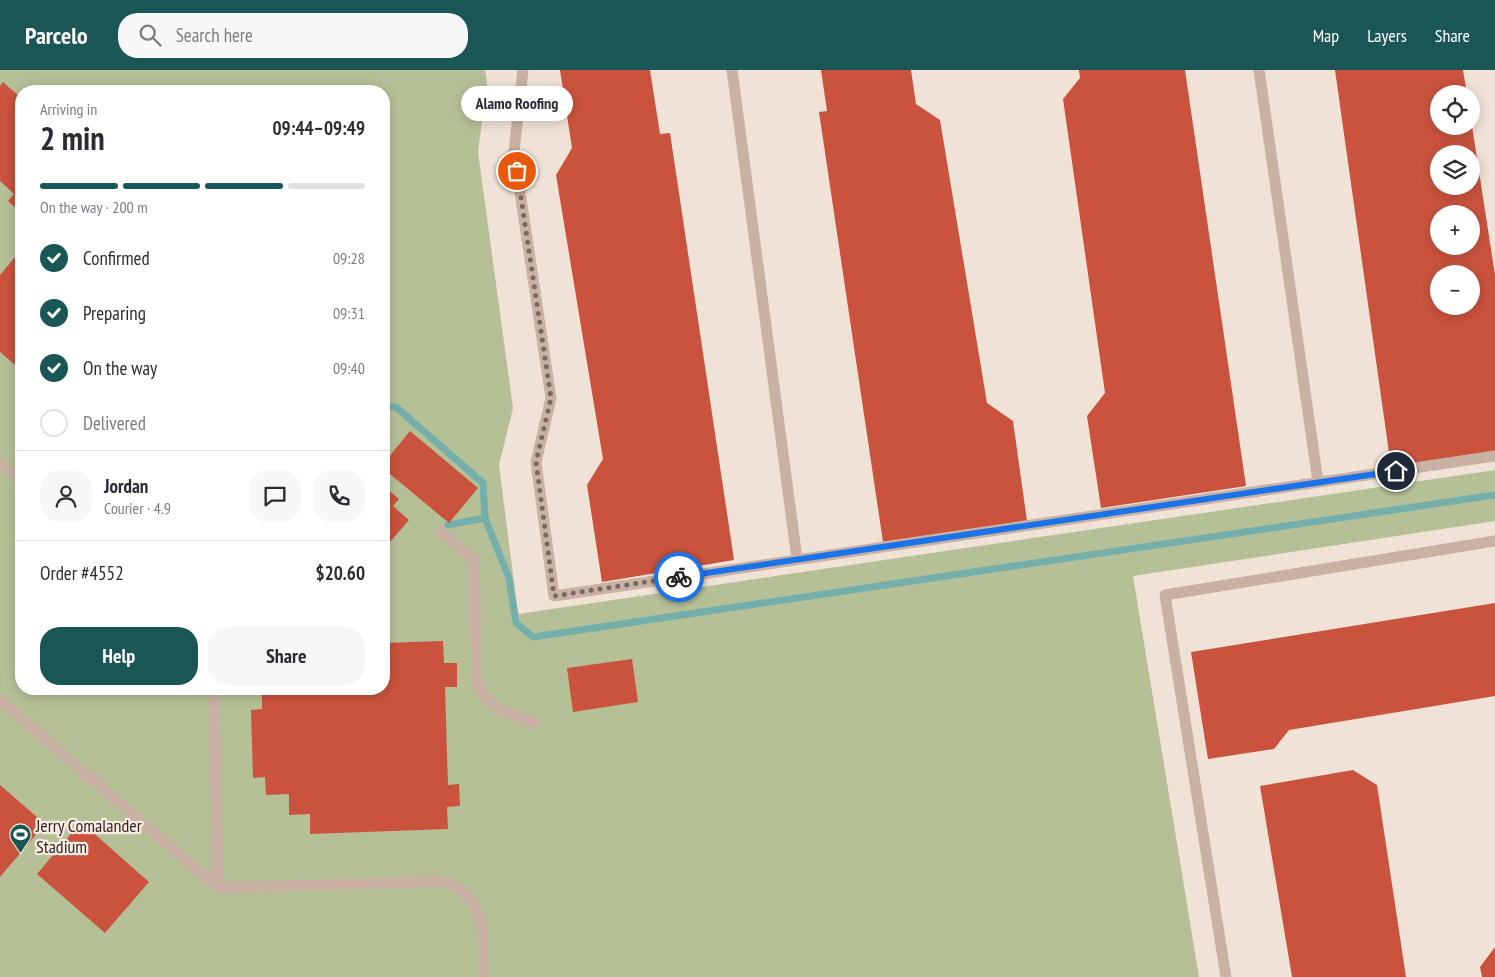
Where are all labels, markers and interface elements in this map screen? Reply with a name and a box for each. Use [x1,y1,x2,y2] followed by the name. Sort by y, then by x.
[118,13,468,58] search box
[25,20,88,51] text: Parcelo
[136,21,164,49] icon: search
[176,23,253,47] text: Search here
[1313,24,1339,47] text: Map
[1367,24,1407,47] text: Layers
[1435,24,1470,47] text: Share
[1430,85,1480,315] map controls
[1430,85,1480,135] button: locate
[461,86,573,121] callout: Alamo Roofing
[476,93,558,113] text: Alamo Roofing
[40,99,97,119] text: Arriving in
[272,116,365,140] text: 09:44–09:49
[40,117,105,159] text: 2 min
[1430,145,1480,195] button: layers
[496,150,538,192] pin
[503,157,531,185] icon: bag
[40,197,148,217] text: On the way · 200 m
[1430,205,1480,255] button: +
[40,244,68,272] icon: check
[83,246,150,270] text: Confirmed
[333,248,365,268] text: 09:28
[1430,265,1480,315] button: −
[40,299,68,327] icon: check
[83,301,146,325] text: Preparing
[333,303,365,323] text: 09:31
[40,354,68,382] icon: check
[83,356,157,380] text: On the way
[333,358,365,378] text: 09:40
[83,411,146,435] text: Delivered
[1375,450,1417,492] pin
[1382,457,1410,485] icon: home
[40,470,92,522] button: person
[249,470,301,522] button: chat
[313,470,365,522] button: phone
[104,474,148,498] text: Jordan
[104,498,171,518] text: Courier · 4.9
[654,552,704,602] courier
[40,561,124,585] text: Order #4552
[316,561,365,585] text: $20.60
[665,563,693,591] icon: bike
[40,627,198,685] button: Help
[208,627,365,685] button: Share
[35,814,142,858] place label: Jerry Comalander Stadium
[8,823,32,854] sports icon: Jerry Comalander Stadium

